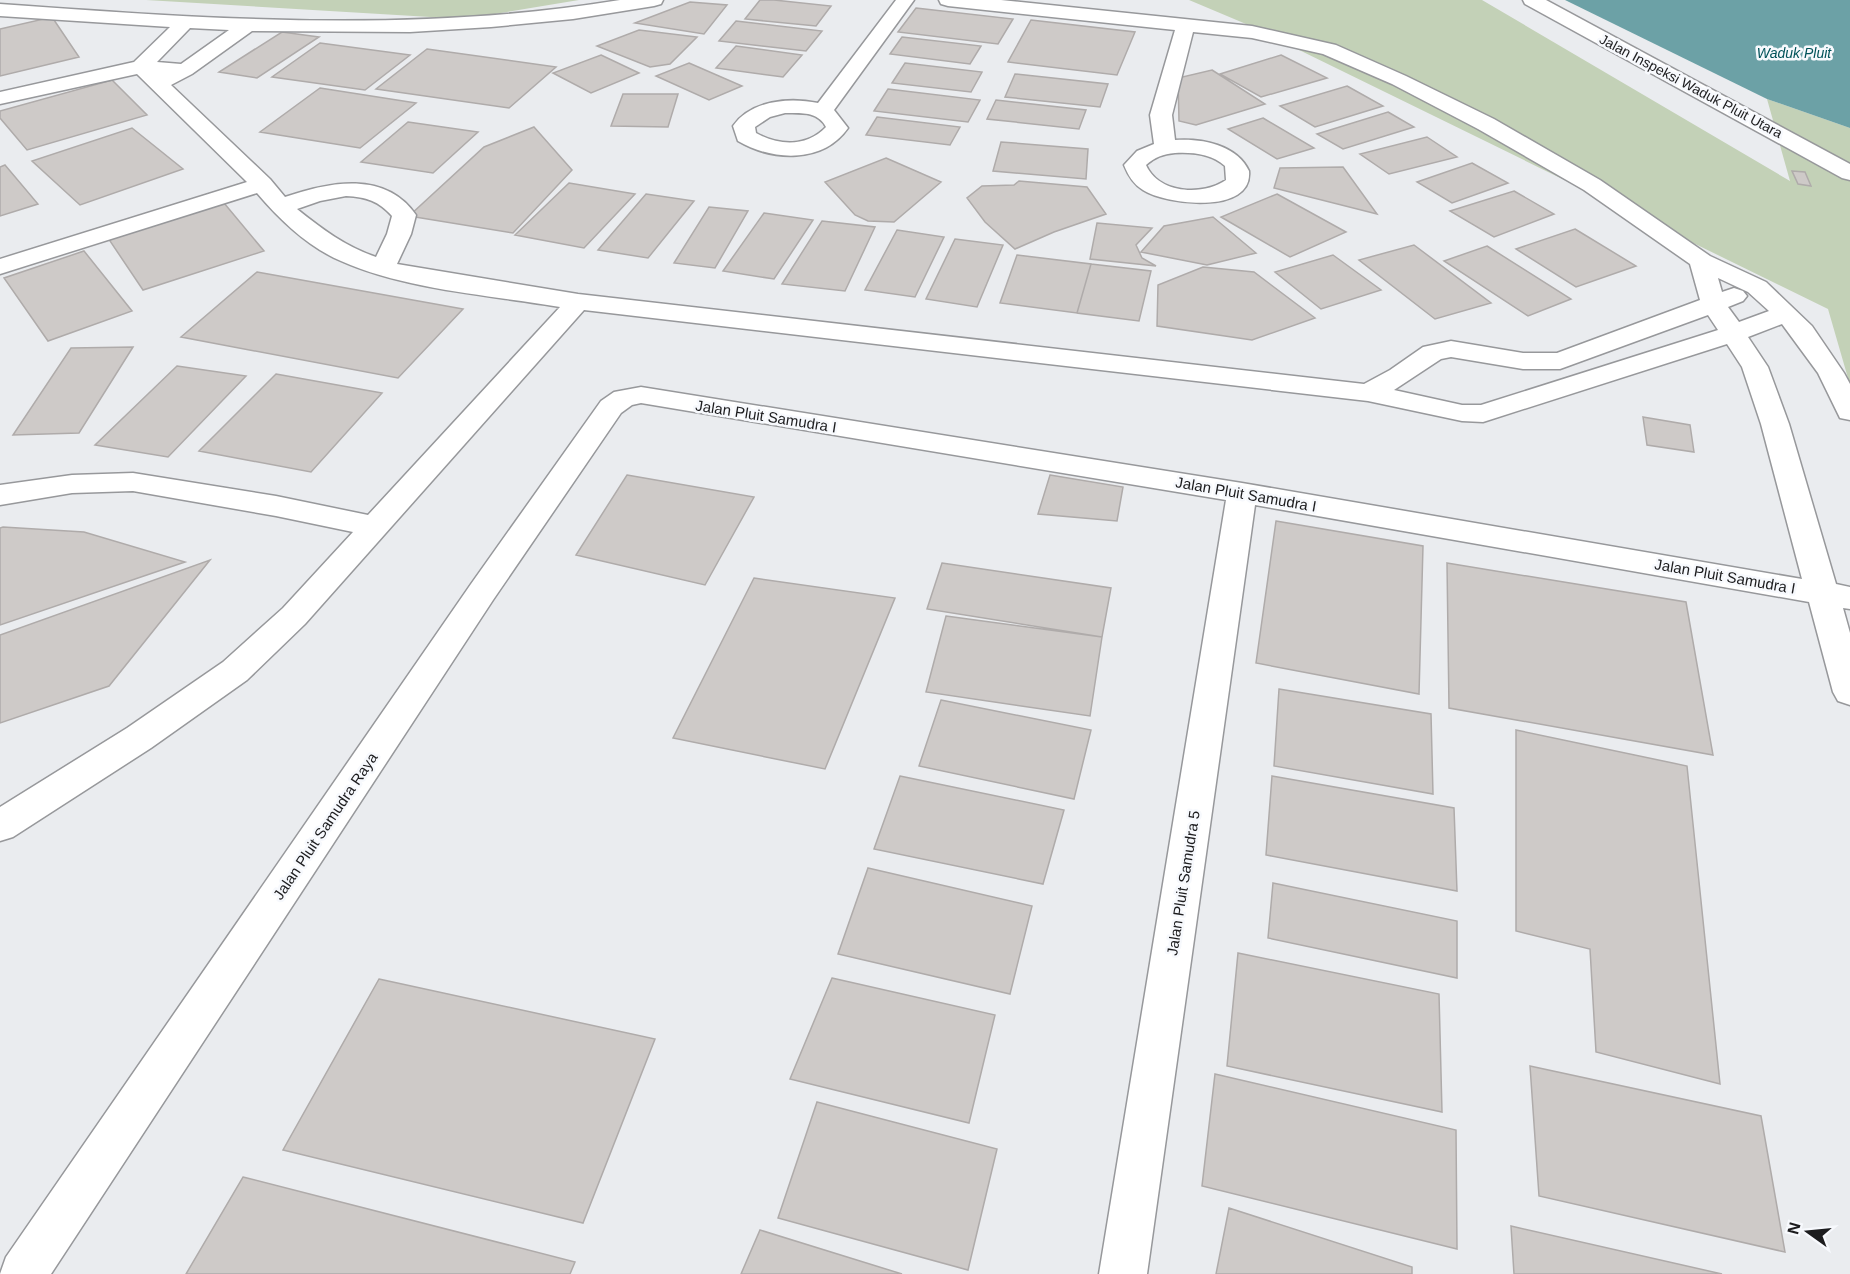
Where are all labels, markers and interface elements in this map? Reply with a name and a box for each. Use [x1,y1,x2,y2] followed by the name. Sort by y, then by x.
[1597,31,1785,141] street label: Jalan Inspeksi Waduk Pluit Utara
[1757,45,1832,61] water label: Waduk Pluit
[694,396,838,436] street label: Jalan Pluit Samudra I
[1174,473,1318,515] street label: Jalan Pluit Samudra I
[1653,555,1797,597] street label: Jalan Pluit Samudra I
[269,749,381,903] street label: Jalan Pluit Samudra Raya
[1163,809,1203,957] street label: Jalan Pluit Samudra 5
[1778,1202,1838,1262] north arrow
[1784,1220,1804,1236] text: N

